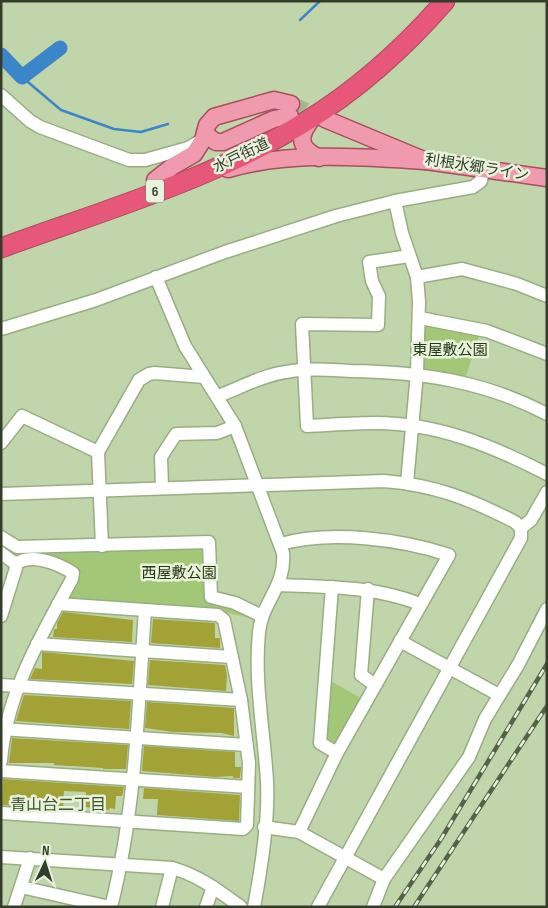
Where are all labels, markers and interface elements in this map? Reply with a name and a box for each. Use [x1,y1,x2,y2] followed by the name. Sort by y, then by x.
[210,134,272,177] street label: 水戸街道
[424,150,530,185] street label: 利根水郷ライン
[146,180,164,202] road number: 6
[412,341,488,360] park label: 東屋敷公園
[141,564,217,583] park label: 西屋敷公園
[10,796,106,815] district label: 青山台二丁目
[20,838,70,888] north arrow
[42,842,50,859] text: N

